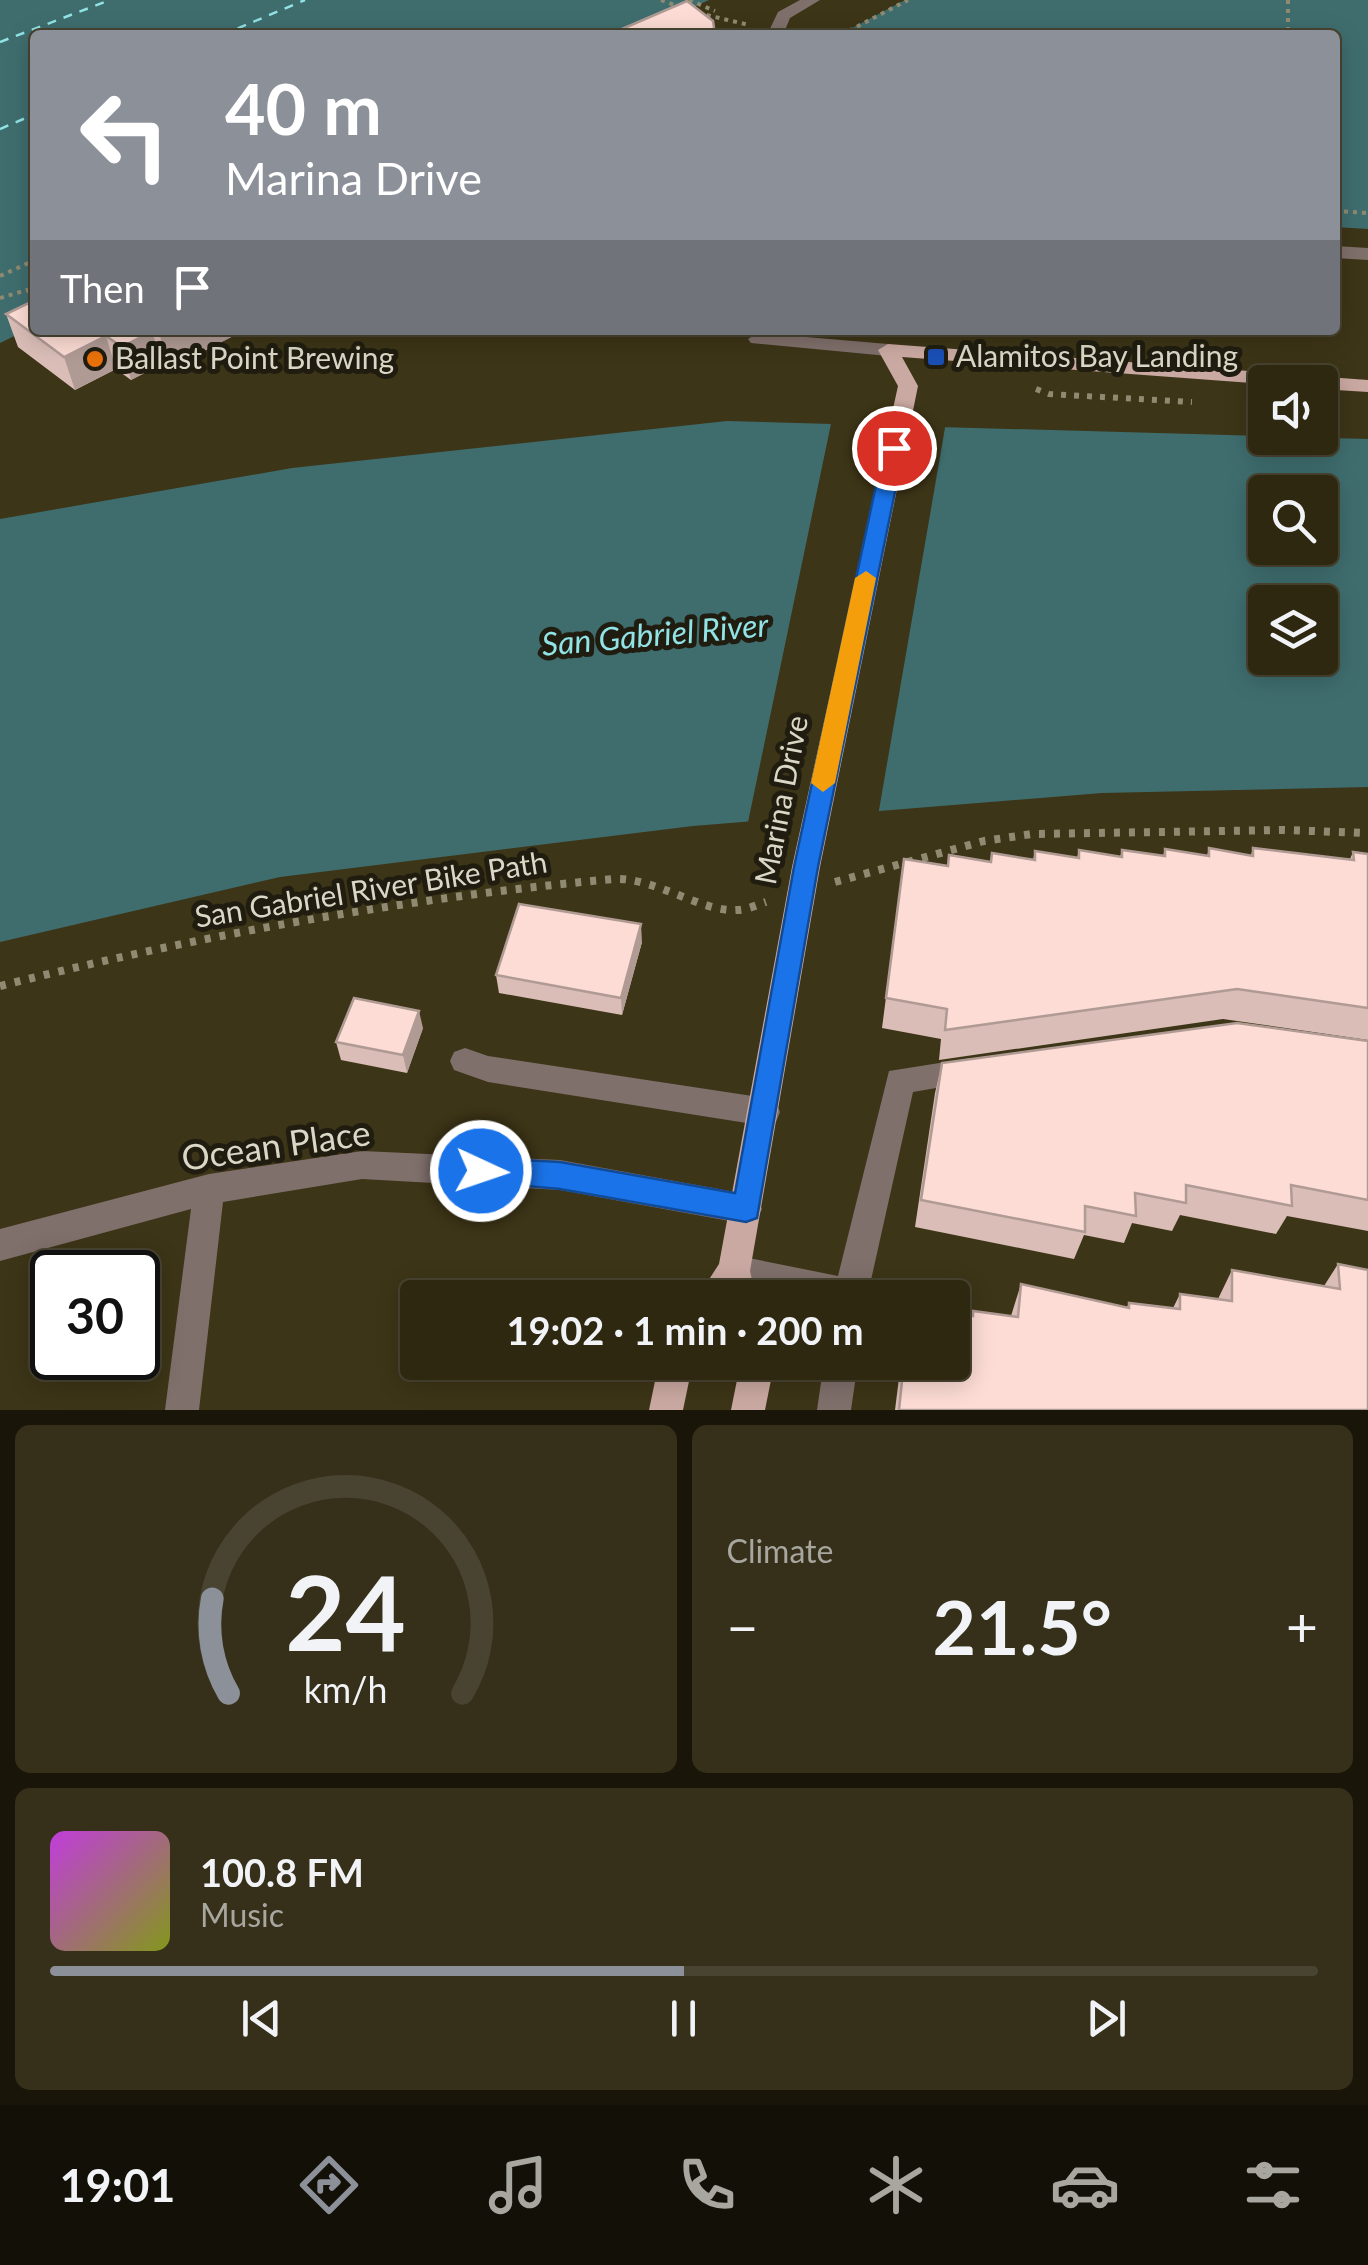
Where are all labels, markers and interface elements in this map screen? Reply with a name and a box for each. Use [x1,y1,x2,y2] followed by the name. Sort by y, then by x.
[225,66,382,150] text: 40 m
[60,70,190,200] icon: left
[225,151,482,205] text: Marina Drive
[165,260,220,315] icon: arrive
[60,265,145,311] text: Then
[956,337,1238,373] place label: Alamitos Bay Landing
[115,339,394,375] place label: Ballast Point Brewing
[925,346,947,368] marker: Alamitos Bay Landing
[84,348,106,370] marker: Ballast Point Brewing
[1248,365,1338,675] map controls
[1248,365,1338,455] button: sound
[852,406,937,491] pin
[867,421,922,476] icon: arrive
[1248,475,1338,565] button: search
[1248,585,1338,675] button: layers
[540,604,771,663] water label: San Gabriel River
[746,712,814,887] street label: Marina Drive
[192,842,549,934] street label: San Gabriel River Bike Path
[179,1110,373,1178] street label: Ocean Place
[429,1119,533,1223] position arrow
[30,1250,160,1380] speed limit sign: 30
[506,1307,864,1353] text: 19:02 · 1 min · 200 m
[727,1531,833,1570] text: Climate
[285,1548,406,1673] text: 24
[933,1581,1112,1671] text: 21.5°
[727,1593,758,1659] text: −
[1286,1593,1318,1659] text: +
[304,1668,388,1711] text: km/h
[200,1849,364,1895] text: 100.8 FM
[200,1895,284,1934] text: Music
[234,1991,289,2046] icon: previous
[656,1991,711,2046] icon: pause
[1079,1991,1134,2046] icon: next
[294,2150,364,2220] icon: directions
[483,2150,553,2220] icon: music
[672,2150,742,2220] icon: phone
[861,2150,931,2220] icon: climate
[1050,2150,1120,2220] icon: car
[1238,2150,1308,2220] icon: filters
[59,2158,175,2212] text: 19:01

